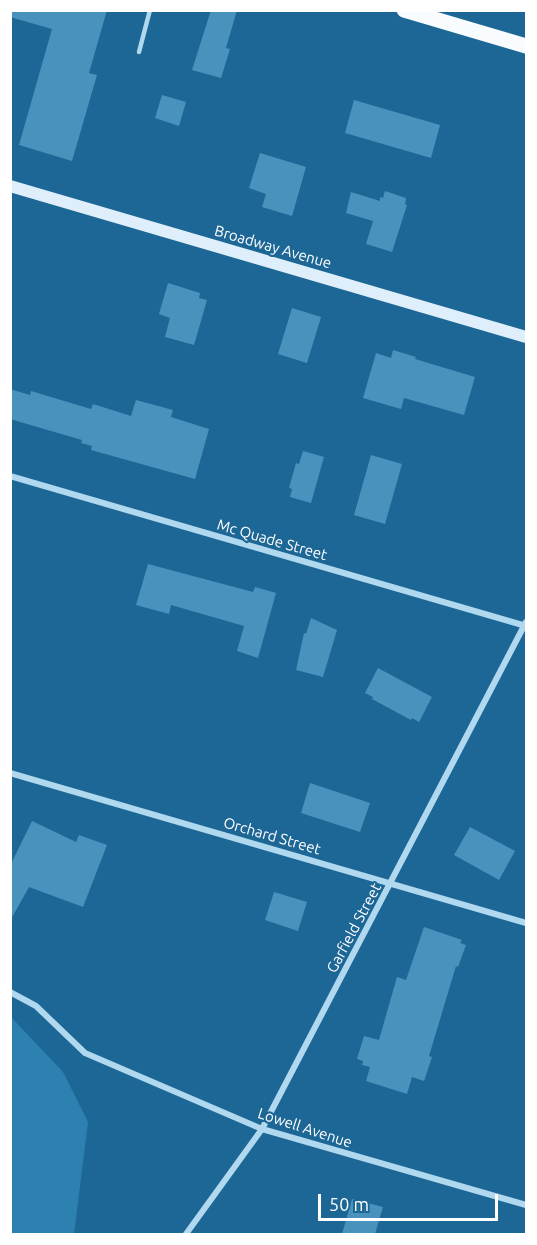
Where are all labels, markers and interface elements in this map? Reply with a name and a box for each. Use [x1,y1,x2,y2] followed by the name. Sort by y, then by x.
[212,222,334,272] street label: Broadway Avenue
[215,516,329,564] street label: Mc Quade Street
[221,814,323,858] street label: Orchard Street
[323,880,385,976] street label: Garfield Street
[256,1104,354,1152] street label: Lowell Avenue
[321,1182,501,1220] scale bar
[329,1194,369,1214] text: 50 m

